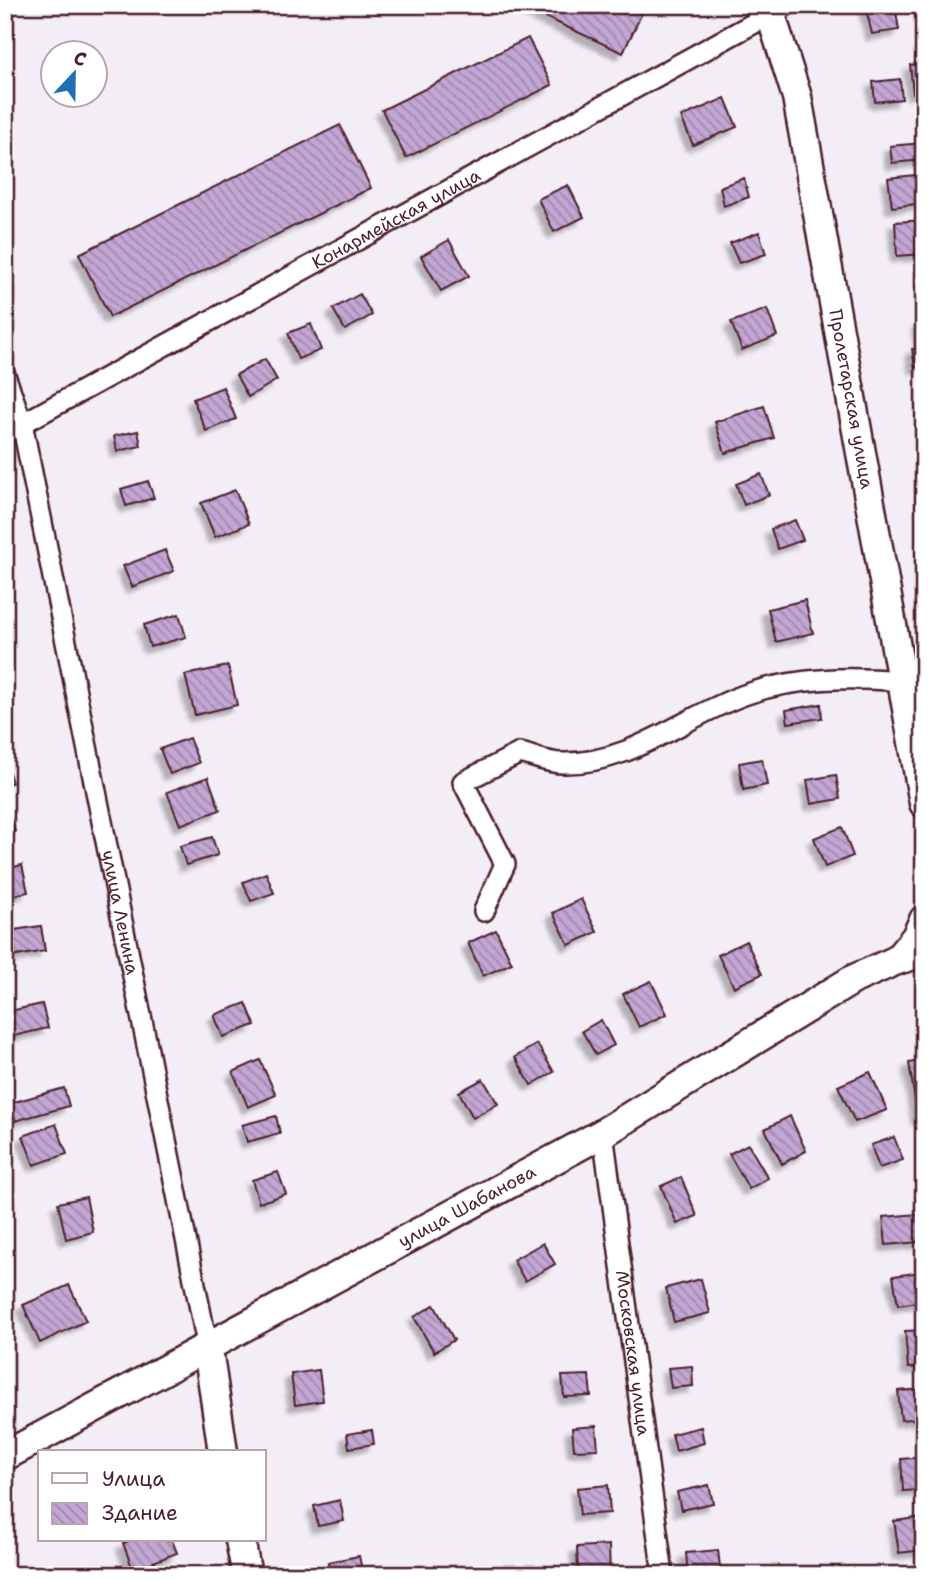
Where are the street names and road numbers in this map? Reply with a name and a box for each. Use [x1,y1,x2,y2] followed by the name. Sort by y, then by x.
[308,163,485,275] street label: Конармейская улица
[823,307,879,491] street label: Пролетарская улица
[96,848,145,977] street label: улица Ленина
[394,1160,540,1253] street label: улица Шабанова
[610,1269,656,1437] street label: Московская улица

